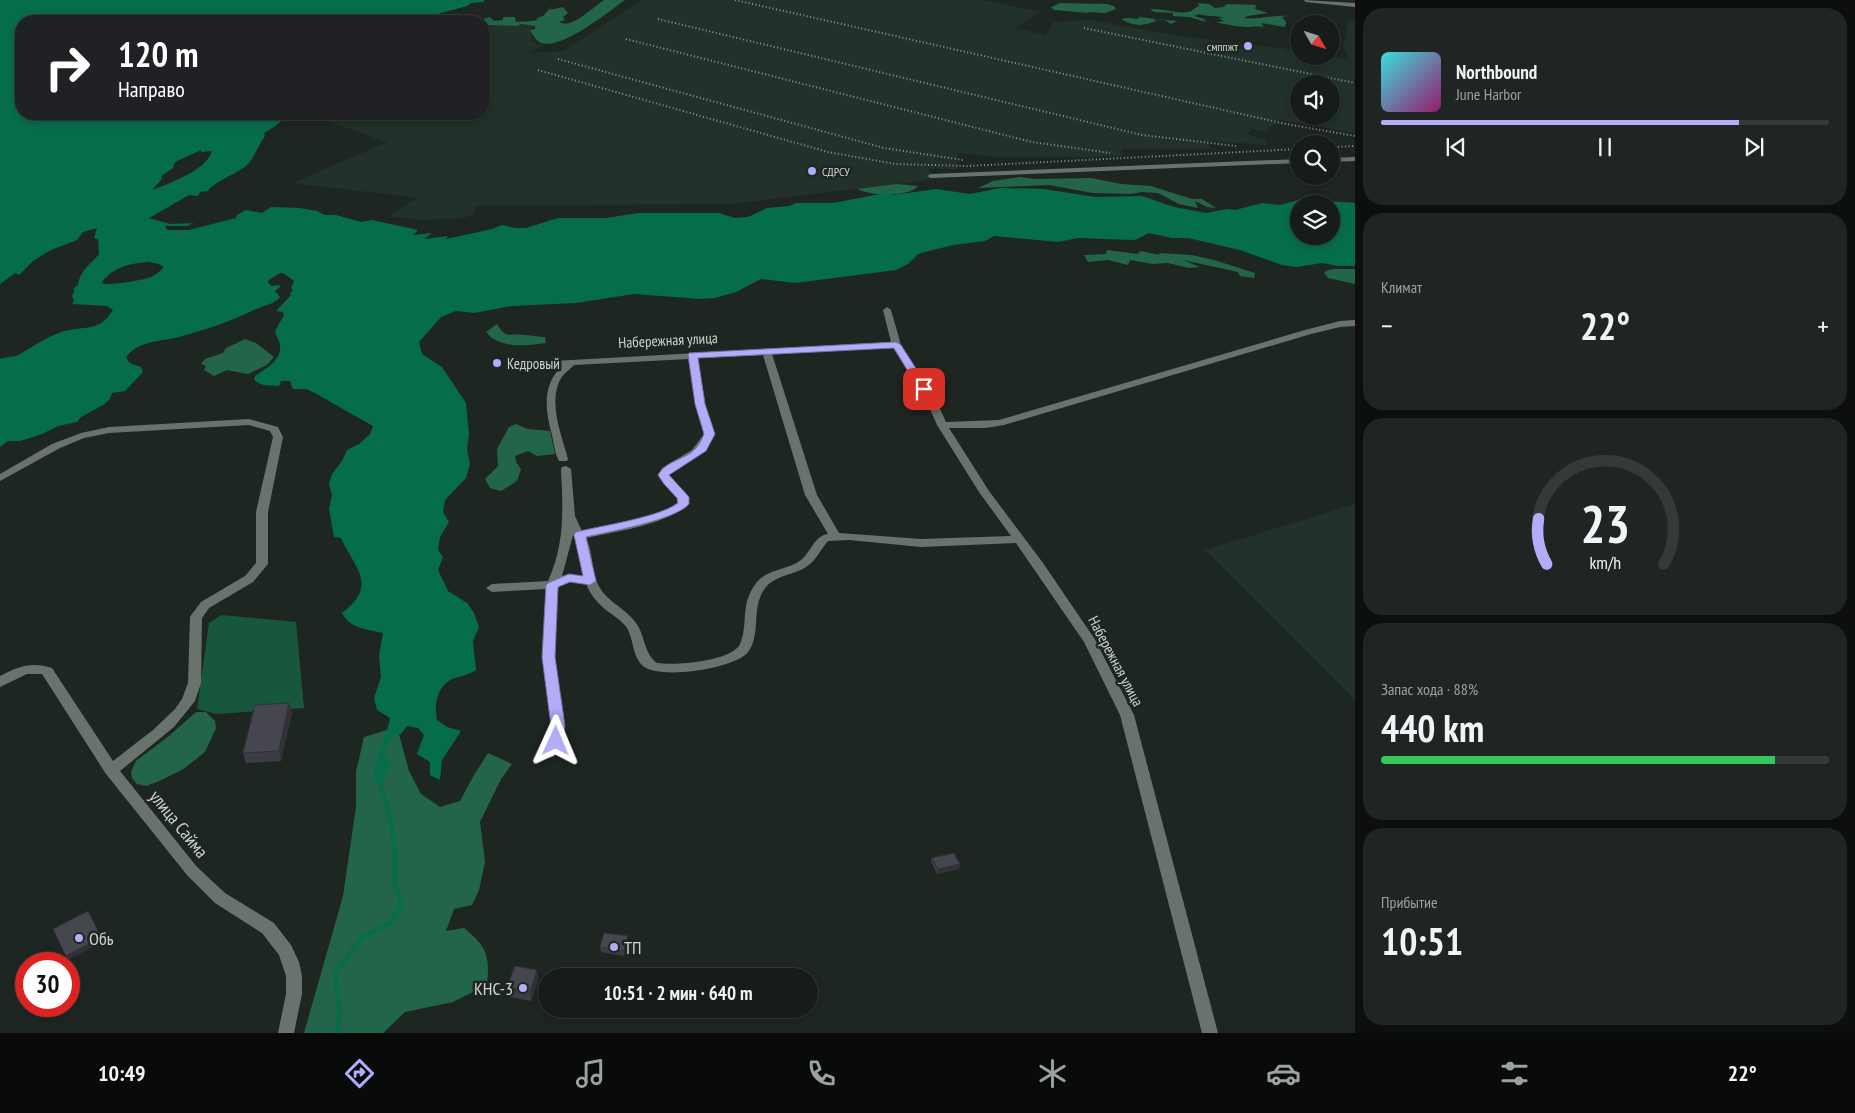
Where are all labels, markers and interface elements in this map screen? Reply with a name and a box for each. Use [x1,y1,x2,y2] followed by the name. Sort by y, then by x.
[1290,15,1340,65] north arrow
[1290,15,1340,245] map controls
[118,31,199,77] text: 120 m
[35,35,100,100] icon: right
[1207,39,1238,54] place label: смппжт
[1242,40,1254,52] marker: смппжт
[1456,60,1537,84] text: Northbound
[118,75,185,103] text: Направо
[1290,75,1340,125] button: sound
[1456,84,1521,104] text: June Harbor
[1442,133,1470,161] icon: previous
[1591,133,1619,161] icon: pause
[1740,133,1768,161] icon: next
[1290,135,1340,185] button: search
[822,164,850,179] place label: СДРСУ
[806,165,818,177] marker: СДРСУ
[1290,195,1340,245] button: layers
[1381,277,1422,297] text: Климат
[1580,301,1630,350] text: 22°
[1381,307,1393,344] text: −
[1817,307,1829,344] text: +
[618,328,718,352] street label: Набережная улица
[507,354,560,373] place label: Кедровый
[491,357,503,369] marker: Кедровый
[903,368,945,410] pin
[910,375,938,403] icon: arrive
[1580,490,1630,557] text: 23
[1589,551,1621,574] text: km/h
[1084,613,1148,709] street label: Набережная улица
[1381,679,1478,699] text: Запас хода · 88%
[1381,703,1484,752] text: 440 km
[529,714,581,766] position arrow
[145,785,213,863] street label: улица Сайма
[1381,892,1438,912] text: Прибытие
[1381,916,1463,965] text: 10:51
[89,927,114,950] place label: Обь
[73,932,85,944] marker: Обь
[624,936,642,959] place label: ТП
[608,941,620,953] marker: ТП
[15,952,80,1017] speed limit sign: 30
[474,977,513,1000] place label: КНС-3
[604,981,752,1005] text: 10:51 · 2 мин · 640 m
[517,982,529,994] marker: КНС-3
[342,1056,377,1091] icon: directions
[573,1056,608,1091] icon: music
[804,1056,839,1091] icon: phone
[1035,1056,1070,1091] icon: climate
[1266,1056,1301,1091] icon: car
[1497,1056,1532,1091] icon: filters
[98,1059,146,1087] text: 10:49
[1728,1059,1757,1087] text: 22°

